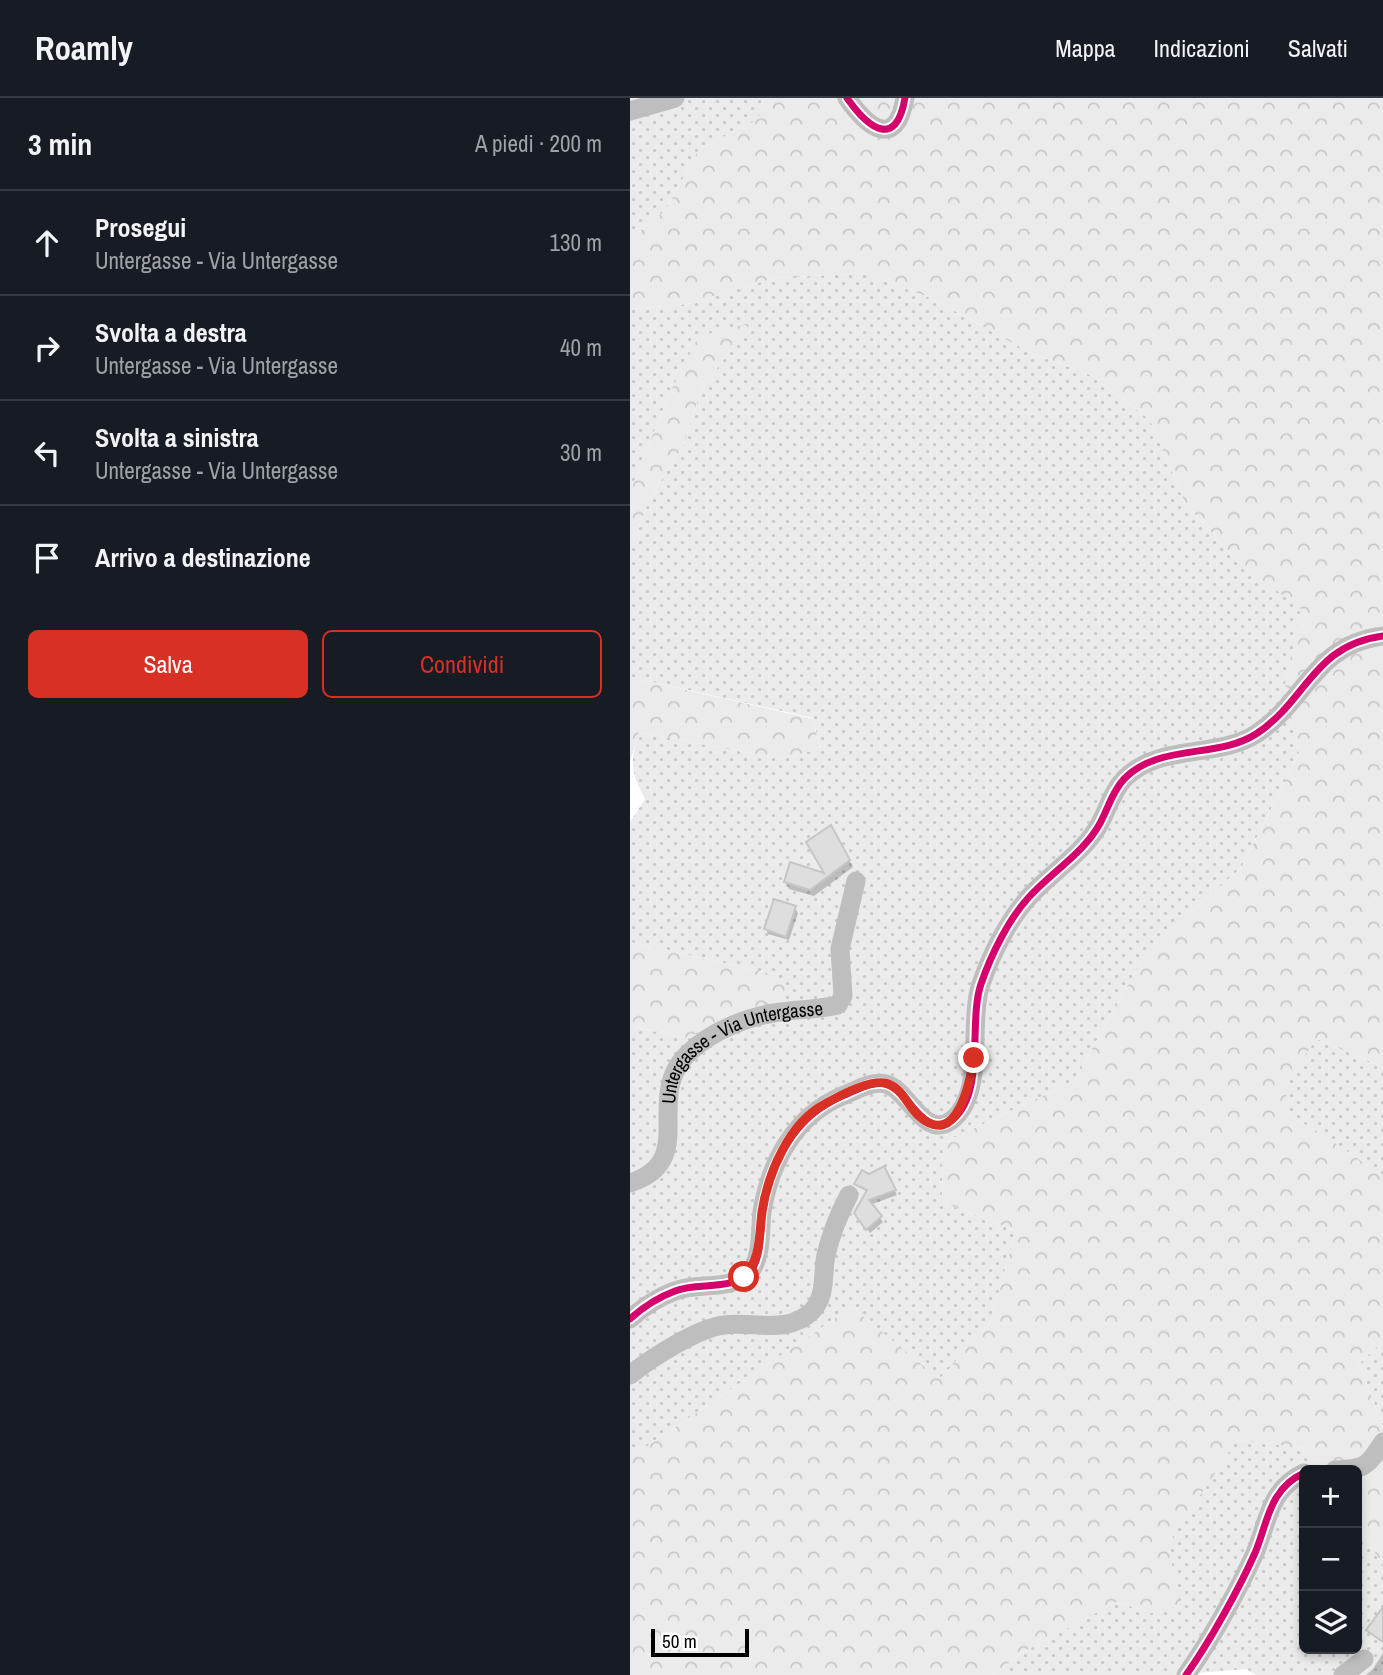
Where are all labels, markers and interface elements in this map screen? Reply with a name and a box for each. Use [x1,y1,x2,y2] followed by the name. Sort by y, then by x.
[35,26,133,70] text: Roamly
[1055,32,1116,64] text: Mappa
[1154,32,1250,64] text: Indicazioni
[1288,32,1348,64] text: Salvati
[28,124,92,164] text: 3 min
[475,128,602,159] text: A piedi · 200 m
[95,210,186,245] text: Prosegui
[28,224,66,262] icon: ahead
[550,227,602,258] text: 130 m
[95,245,338,276] text: Untergasse - Via Untergasse
[95,315,247,350] text: Svolta a destra
[28,329,66,367] icon: right
[560,332,602,363] text: 40 m
[95,350,338,381] text: Untergasse - Via Untergasse
[95,420,259,455] text: Svolta a sinistra
[28,434,66,472] icon: left
[560,437,602,468] text: 30 m
[95,455,338,486] text: Untergasse - Via Untergasse
[28,539,66,577] icon: arrive
[95,540,311,575] text: Arrivo a destinazione
[28,630,308,698] button: Salva
[322,630,602,698] button: Condividi
[655,995,824,1105] street label: Untergasse - Via Untergasse
[958,1042,989,1073] route end
[728,1261,759,1292] route start
[1299,1465,1362,1654] map controls
[1299,1465,1362,1528] button: +
[1299,1528,1362,1591] button: −
[1299,1591,1362,1654] button: layers
[651,1626,749,1658] scale bar
[662,1628,697,1654] text: 50 m

